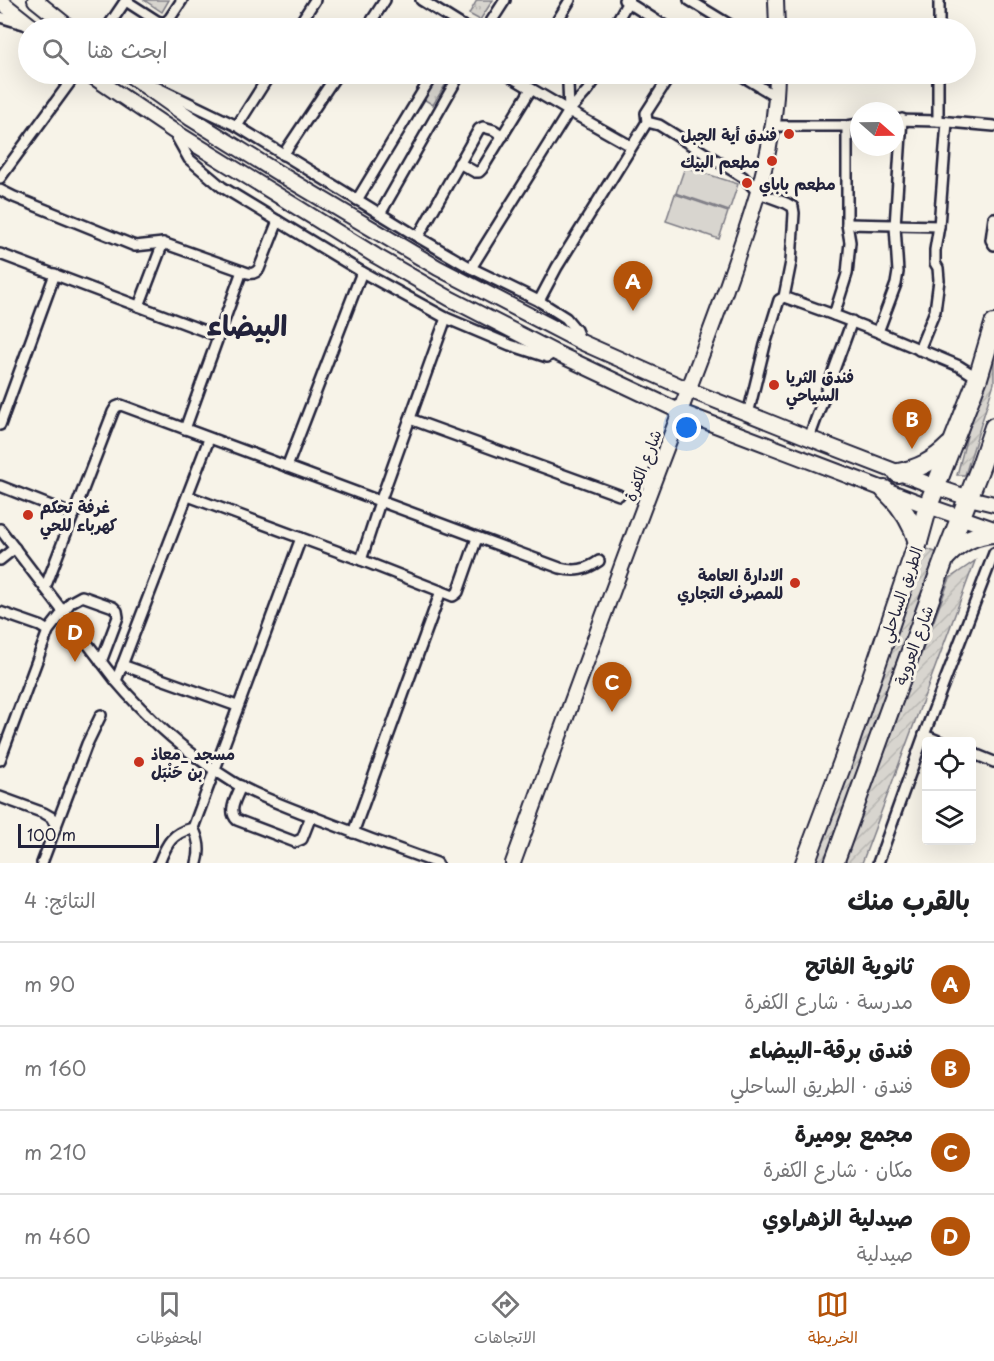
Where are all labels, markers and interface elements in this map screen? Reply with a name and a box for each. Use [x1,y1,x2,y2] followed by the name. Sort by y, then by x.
[18,18,976,84] search box
[87,32,168,65] text: ابحث هنا
[39,35,72,68] icon: search
[850,102,904,156] north arrow
[681,122,777,146] place label: فندق أية الجبل
[782,127,796,141] marker: فندق أية الجبل
[681,149,760,175] place label: مطعم البيك
[765,154,779,168] marker: مطعم البيك
[759,171,836,197] place label: مطعم باباي
[740,176,754,190] marker: مطعم باباي
[614,262,652,311] pin: A
[207,303,287,346] district label: البيضاء
[786,364,854,410] place label: فندق الثريا السياحي
[767,378,781,392] marker: فندق الثريا السياحي
[892,400,932,449] pin: B
[672,413,701,442] your location
[617,426,668,505] street label: شارع الكفرة
[40,494,117,540] place label: غرفة تحكم كهرباء للحي
[21,508,35,522] marker: غرفة تحكم كهرباء للحي
[872,543,931,647] street label: الطريق الساحلي
[677,562,783,606] place label: الادارة العامة للمصرف التجاري
[788,576,802,590] marker: الادارة العامة للمصرف التجاري
[887,602,939,689] street label: شارع العروبة
[56,612,94,662] pin: D
[592,662,632,712] pin: C
[922,737,976,845] map controls
[922,737,976,791] button: locate
[151,741,235,783] place label: مسجد _معاذ بن حَنْبَل
[132,755,146,769] marker: مسجد _معاذ بن حَنْبَل
[922,791,976,845] button: layers
[18,821,159,848] scale bar
[27,822,76,846] text: 100 m
[848,880,970,919] text: بالقرب منك
[24,885,96,915] text: النتائج: 4
[805,948,913,981] text: ثانوية الفاتح
[24,969,75,999] text: 90 m
[943,969,958,999] text: A
[744,986,913,1016] text: مدرسة · شارع الكفرة
[749,1032,913,1065] text: فندق برقة-البيضاء
[24,1053,86,1083] text: 160 m
[944,1053,957,1083] text: B
[730,1070,913,1100] text: فندق · الطريق الساحلي
[794,1116,913,1149] text: مجمع بوميرة
[24,1137,86,1167] text: 210 m
[943,1137,958,1167] text: C
[763,1154,913,1184] text: مكان · شارع الكفرة
[762,1200,913,1233] text: صيدلية الزهراوي
[24,1221,91,1251] text: 460 m
[943,1221,958,1251] text: D
[857,1238,913,1268] text: صيدلية
[136,1288,202,1352] tab: المحفوظات
[474,1288,536,1352] tab: الاتجاهات
[808,1288,858,1352] tab: الخريطة

